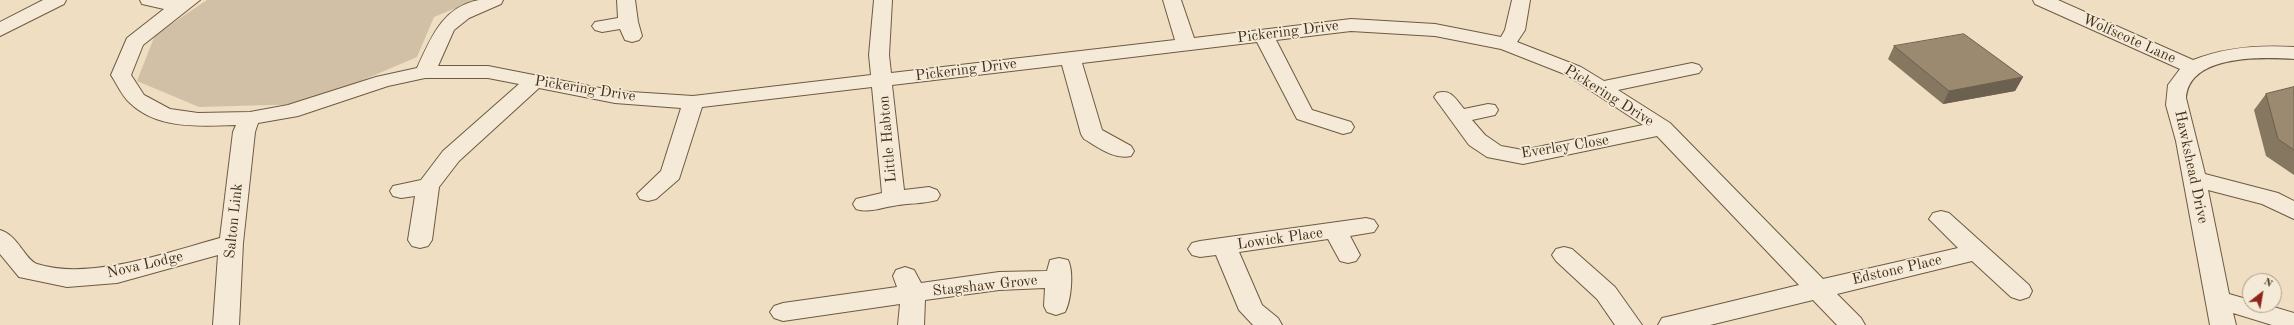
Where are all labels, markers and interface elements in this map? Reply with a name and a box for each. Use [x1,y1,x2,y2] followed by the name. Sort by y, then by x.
[2080,10,2178,68] street label: Wolfscote Lane
[1236,17,1340,47] street label: Pickering Drive
[914,55,1018,85] street label: Pickering Drive
[1561,61,1657,131] street label: Pickering Drive
[533,72,637,106] street label: Pickering Drive
[875,95,901,183] street label: Little Habton
[2170,109,2212,225] street label: Hawkshead Drive
[1520,131,1610,163] street label: Everley Close
[221,182,247,260] street label: Salton Link
[1236,224,1324,254] street label: Lowick Place
[105,247,185,283] street label: Nova Lodge
[1850,251,1944,289] street label: Edstone Place
[932,272,1038,300] street label: Stagshaw Grove
[2242,273,2282,313] north arrow
[2261,276,2274,290] text: N

